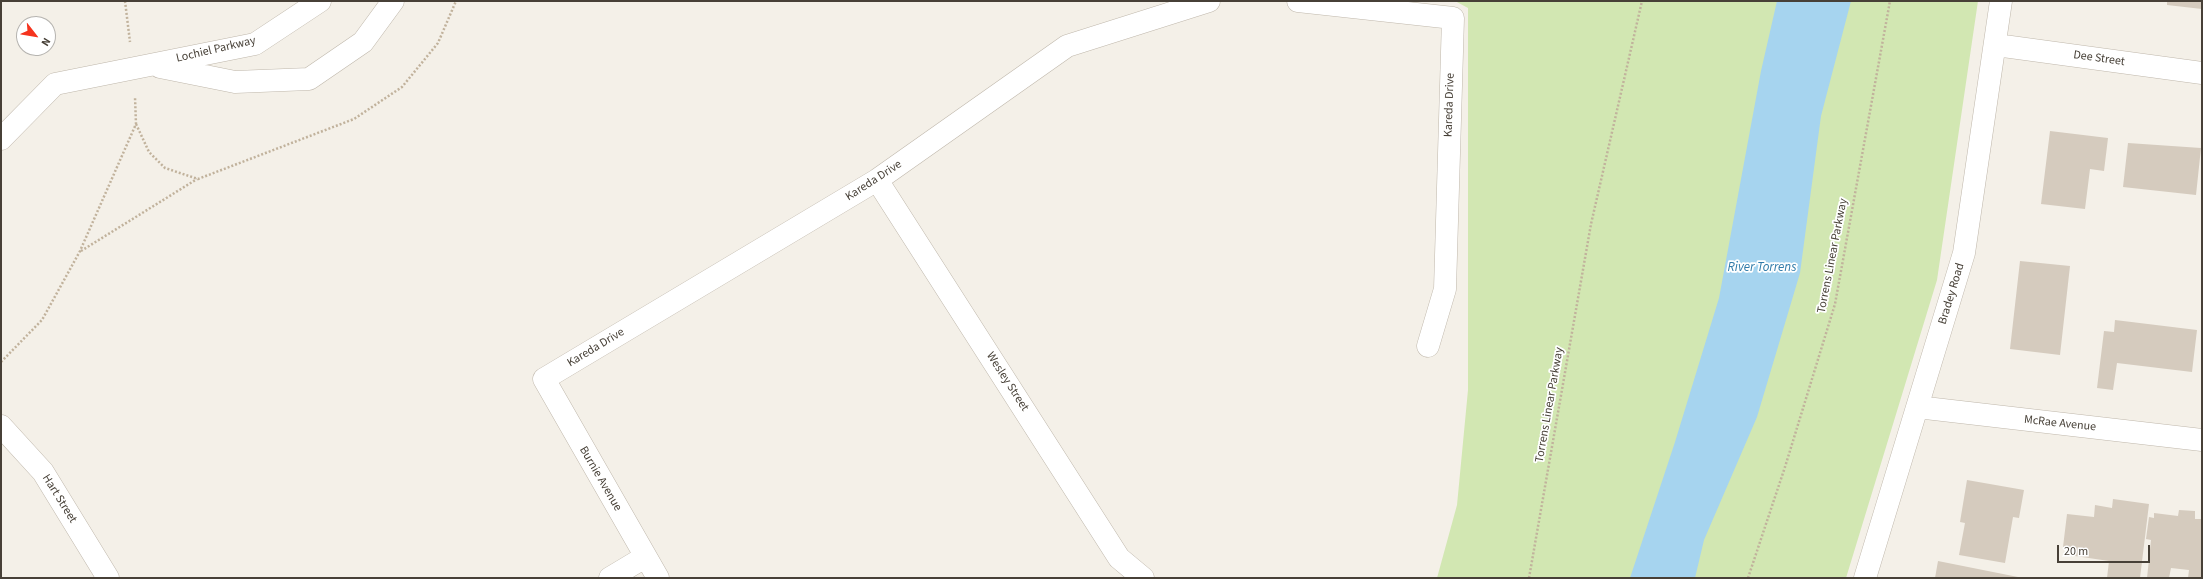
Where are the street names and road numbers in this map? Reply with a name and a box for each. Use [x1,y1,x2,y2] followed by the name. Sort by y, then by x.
[175,34,257,66] street label: Lochiel Parkway
[2072,48,2126,70] street label: Dee Street
[1442,73,1458,137] street label: Kareda Drive
[843,158,905,204] street label: Kareda Drive
[1815,197,1851,315] street label: Torrens Linear Parkway
[1936,262,1968,326] street label: Bradey Road
[565,325,627,371] street label: Kareda Drive
[1533,346,1567,464] street label: Torrens Linear Parkway
[983,350,1031,414] street label: Wesley Street
[2023,413,2097,435] street label: McRae Avenue
[576,444,624,514] street label: Burnie Avenue
[38,472,80,526] street label: Hart Street

